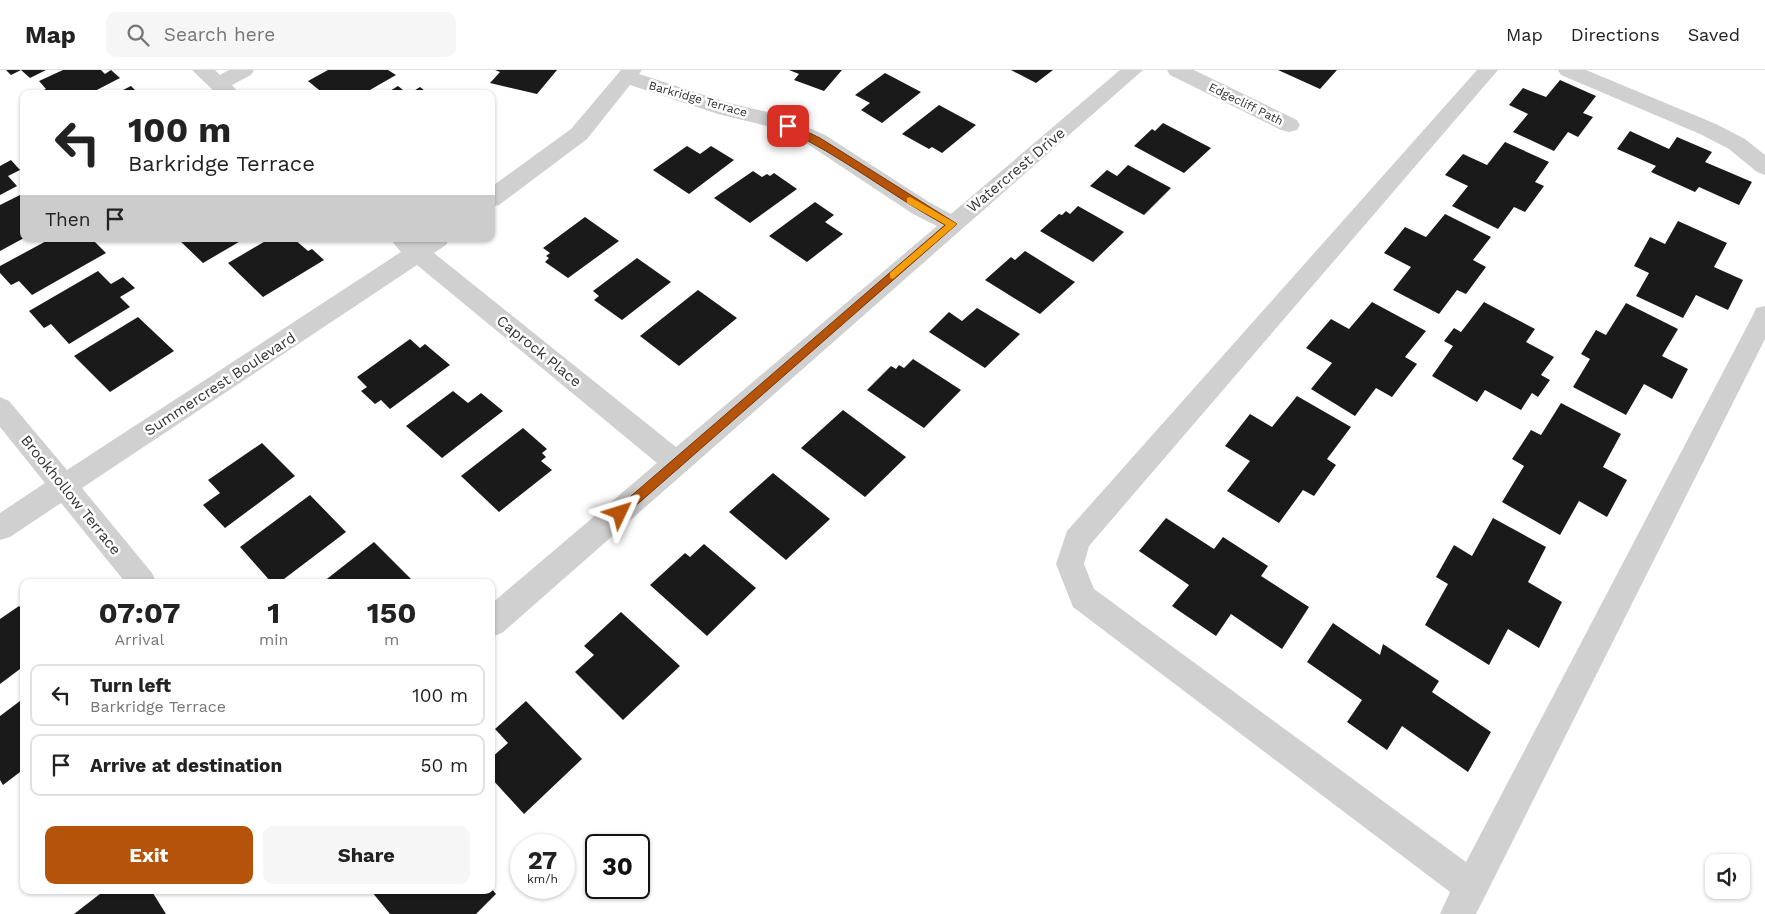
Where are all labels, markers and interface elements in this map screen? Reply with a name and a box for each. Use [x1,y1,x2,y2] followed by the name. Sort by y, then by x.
[106,12,456,57] search box
[25,21,76,49] text: Map
[124,21,152,49] icon: search
[164,23,275,46] text: Search here
[1506,24,1543,45] text: Map
[1571,24,1660,45] text: Directions
[1688,24,1740,45] text: Saved
[647,78,749,120] street label: Barkridge Terrace
[1206,80,1286,128] street label: Edgecliff Path
[767,105,809,147] pin
[128,109,231,151] text: 100 m
[45,110,110,175] icon: left
[774,112,802,140] icon: arrive
[963,124,1069,216] street label: Watercrest Drive
[128,151,315,176] text: Barkridge Terrace
[101,205,129,233] icon: arrive
[45,208,91,231] text: Then
[493,311,585,391] street label: Caprock Place
[141,328,299,440] street label: Summercrest Boulevard
[17,431,125,559] street label: Brookhollow Terrace
[593,486,645,538] position arrow
[98,595,181,630] text: 07:07
[267,595,280,630] text: 1
[367,595,417,630] text: 150
[115,630,164,649] text: Arrival
[259,630,288,649] text: min
[384,630,399,649] text: m
[90,674,171,697] text: Turn left
[47,681,75,709] icon: left
[412,684,468,707] text: 100 m
[90,697,226,716] text: Barkridge Terrace
[47,751,75,779] icon: arrive
[90,754,282,777] text: Arrive at destination
[421,754,468,777] text: 50 m
[45,826,253,884] button: Exit
[263,826,470,884] button: Share
[585,834,650,899] speed limit sign: 30
[528,846,557,875] text: 27
[1705,854,1750,899] map controls
[1705,854,1750,899] button: sound
[527,872,558,886] text: km/h

